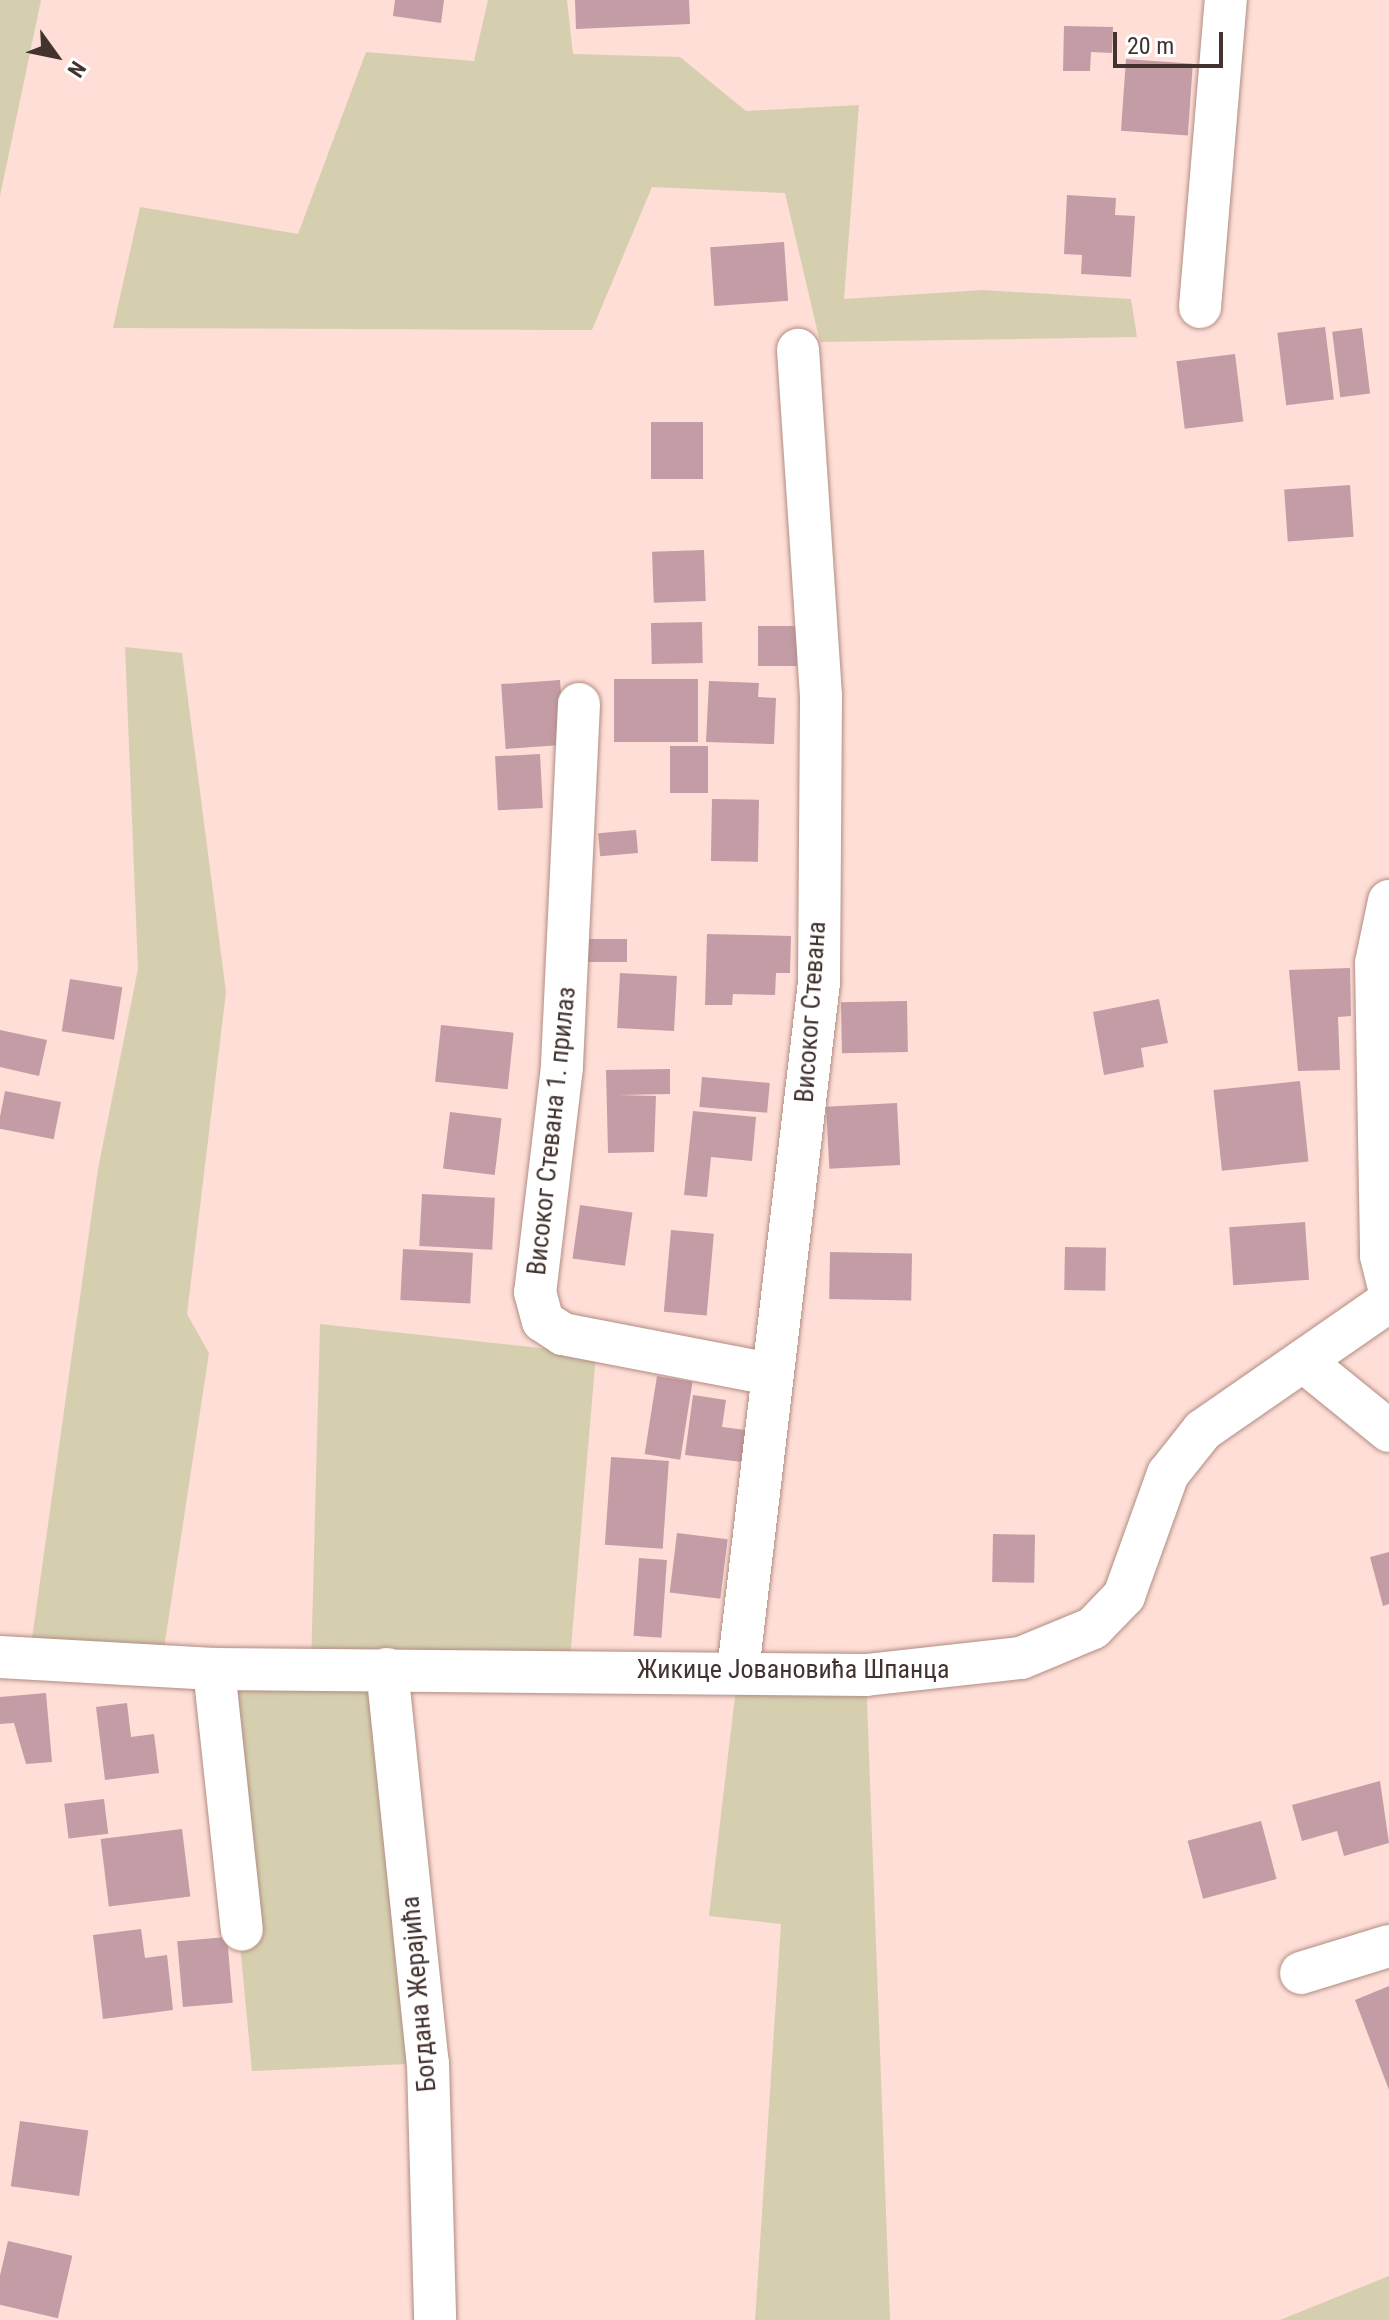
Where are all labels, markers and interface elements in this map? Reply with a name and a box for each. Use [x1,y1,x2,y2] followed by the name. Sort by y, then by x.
[16,16,96,96] north arrow
[1117,16,1227,66] scale bar
[1127,32,1174,60] text: 20 m
[62,57,91,82] text: N
[789,920,833,1104] street label: Високог Стевана
[521,985,583,1277] street label: Високог Стевана 1. прилаз
[637,1654,949,1686] street label: Жикице Јовановића Шпанца
[395,1895,443,2093] street label: Богдана Жерајића

